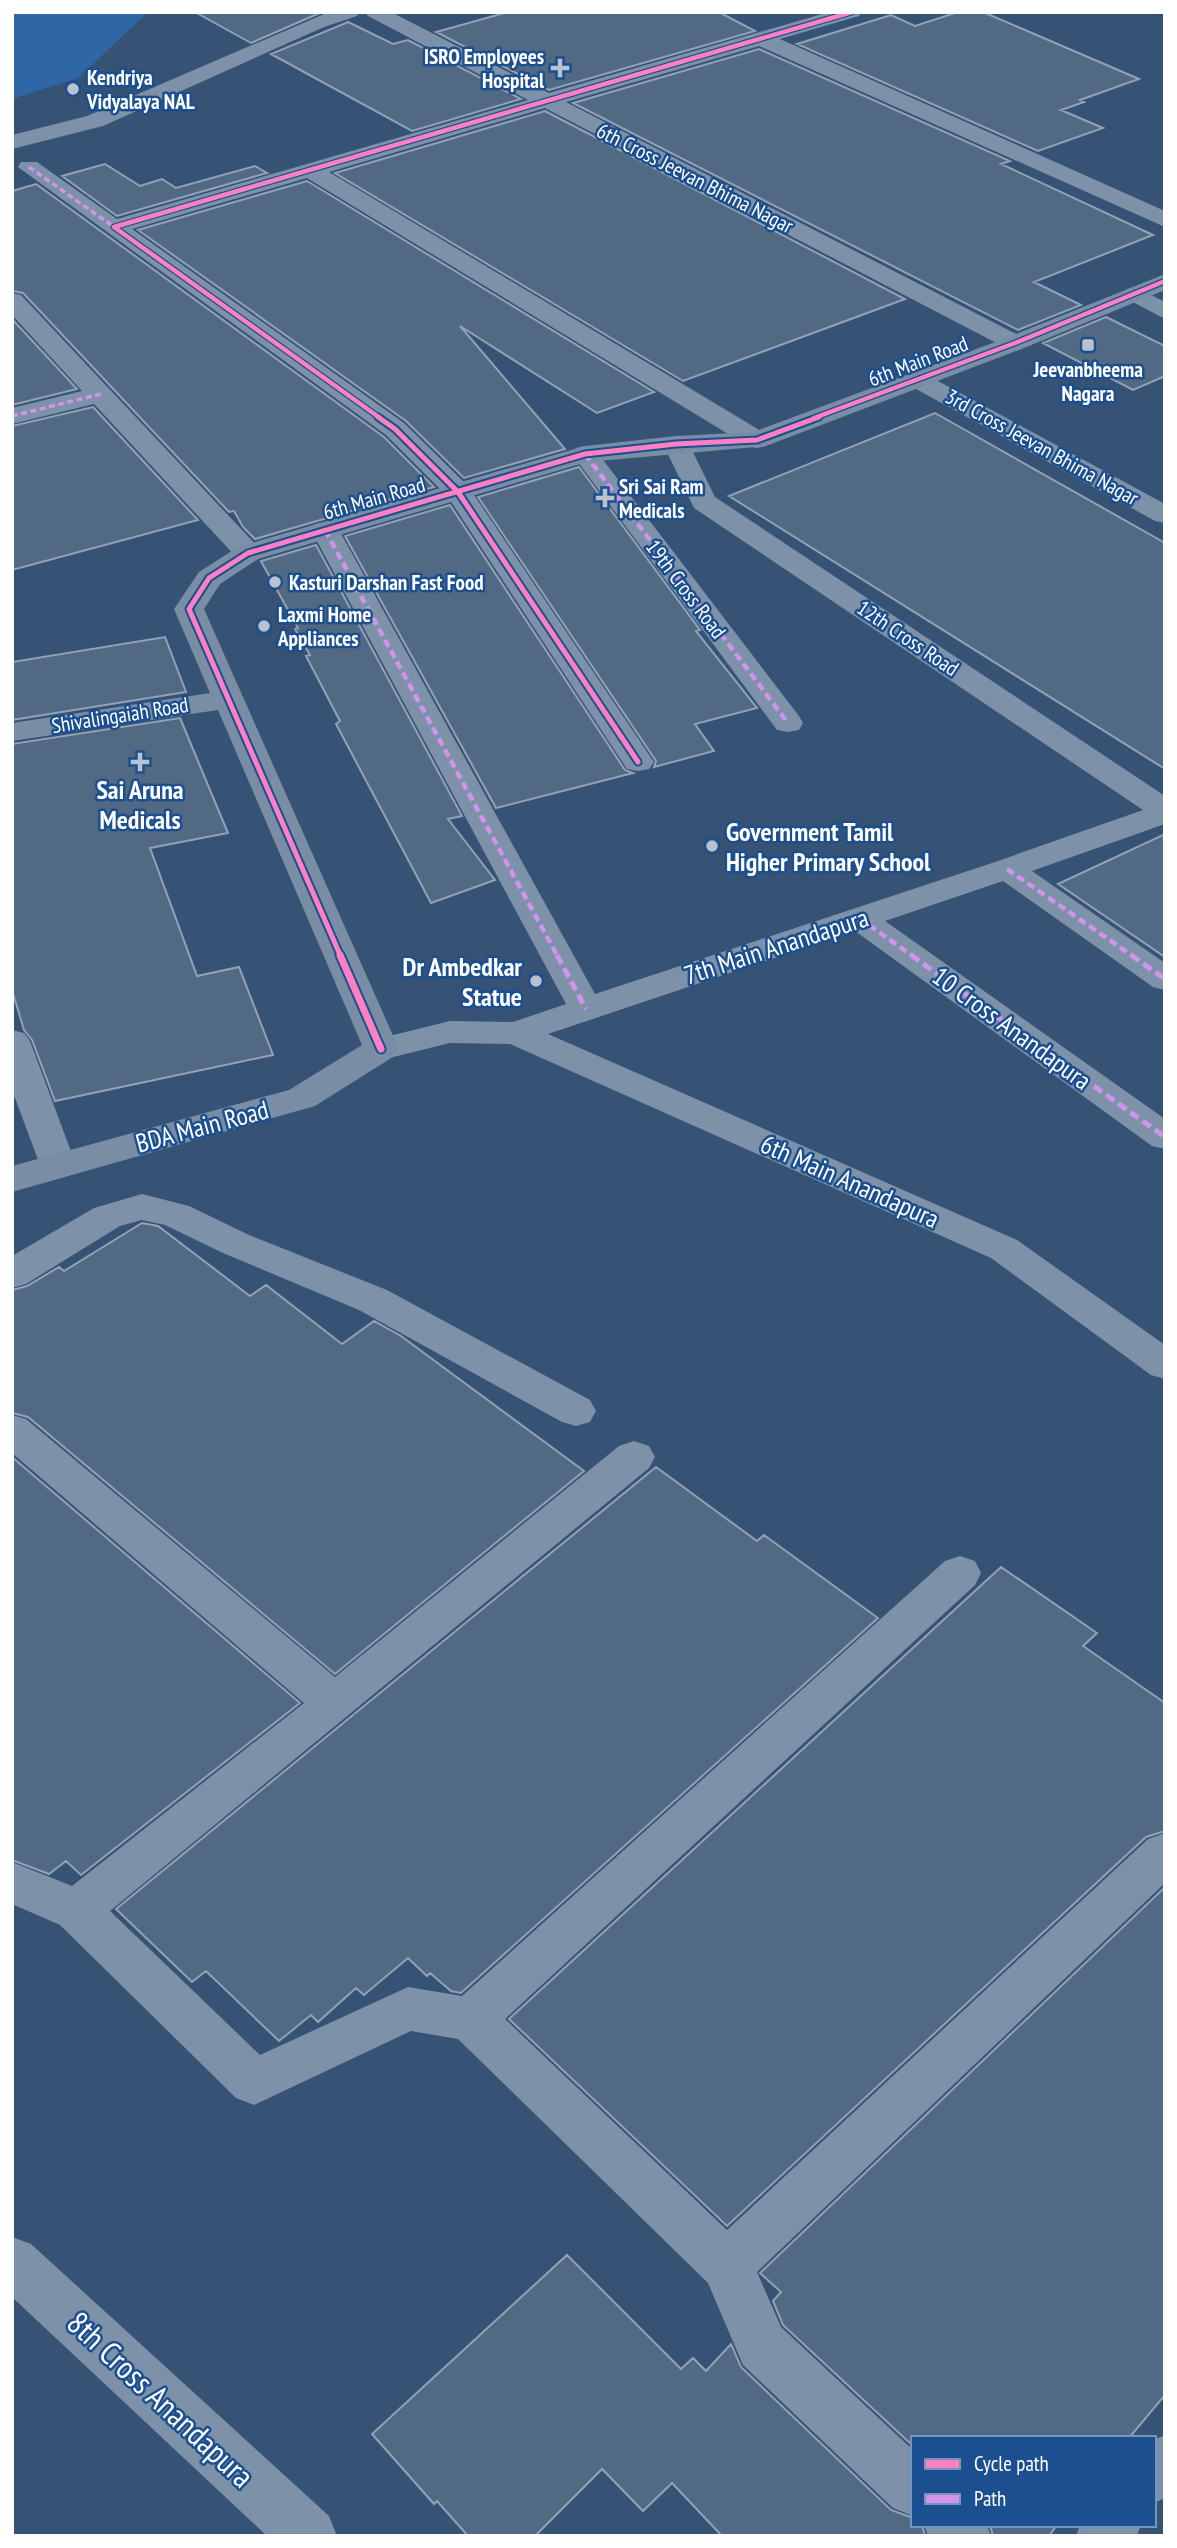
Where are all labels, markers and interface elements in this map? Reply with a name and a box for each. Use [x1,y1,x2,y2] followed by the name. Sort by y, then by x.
[424,43,545,94] place label: ISRO Employees Hospital
[550,58,570,78] marker: ISRO Employees Hospital
[86,64,195,115] place label: Kendriya Vidyalaya NAL
[65,81,81,97] marker: Kendriya Vidyalaya NAL
[592,117,798,239] street label: 6th Cross Jeevan Bhima Nagar
[864,330,972,392] street label: 6th Main Road
[1080,337,1096,353] marker: Jeevanbheema Nagara
[1032,356,1143,407] place label: Jeevanbheema Nagara
[941,383,1144,511] street label: 3rd Cross Jeevan Bhima Nagar
[320,471,428,525] street label: 6th Main Road
[619,473,704,524] place label: Sri Sai Ram Medicals
[597,490,613,506] marker: Sri Sai Ram Medicals
[640,534,732,644] street label: 19th Cross Road
[289,569,484,596] place label: Kasturi Darshan Fast Food
[267,574,283,590] marker: Kasturi Darshan Fast Food
[852,594,964,682] street label: 12th Cross Road
[277,601,371,652] place label: Laxmi Home Appliances
[256,618,272,634] marker: Laxmi Home Appliances
[50,691,190,739] street label: Shivalingaiah Road
[132,754,148,770] marker: Sai Aruna Medicals
[96,773,184,836] place label: Sai Aruna Medicals
[726,815,931,878] place label: Government Tamil Higher Primary School
[704,838,720,854] marker: Government Tamil Higher Primary School
[680,901,872,991] street label: 7th Main Anandapura
[402,950,522,1013] place label: Dr Ambedkar Statue
[926,959,1098,1097] street label: 10 Cross Anandapura
[528,973,544,989] marker: Dr Ambedkar Statue
[132,1092,272,1160] street label: BDA Main Road
[756,1127,944,1235] street label: 6th Main Anandapura
[59,2302,263,2496] street label: 8th Cross Anandapura
[911,2436,1156,2527] legend
[974,2450,1049,2477] text: Cycle path
[974,2485,1006,2512] text: Path

